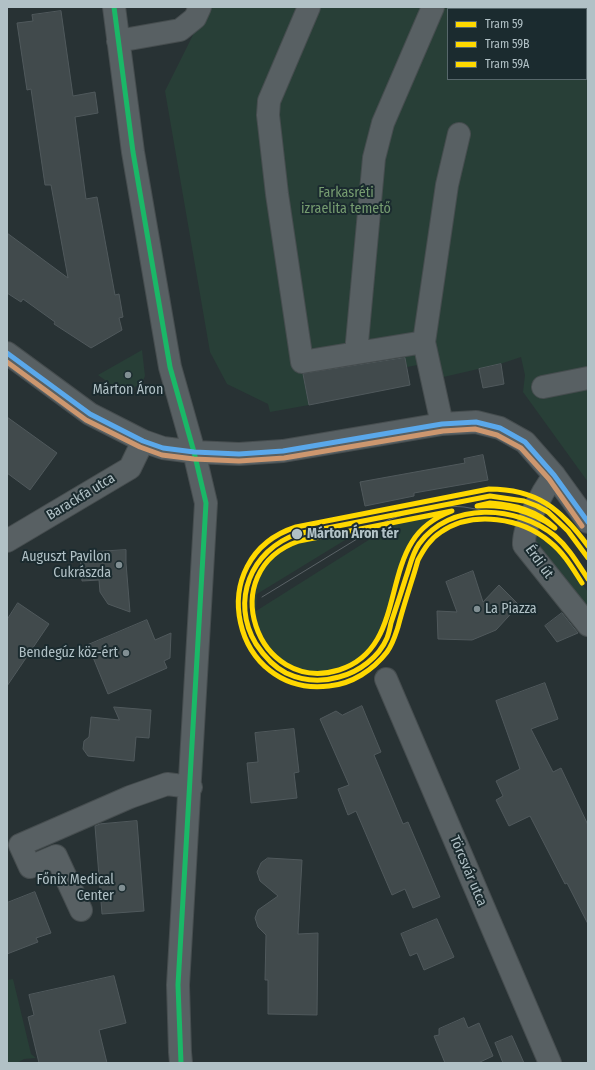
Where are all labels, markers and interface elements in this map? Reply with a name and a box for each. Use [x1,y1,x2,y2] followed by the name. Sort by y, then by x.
[447,8,587,80] legend
[485,17,523,31] text: Tram 59
[485,37,530,51] text: Tram 59B
[485,57,529,71] text: Tram 59A
[301,185,391,218] park label: Farkasréti izraelita temető
[123,370,133,380] marker: Márton Áron
[93,382,163,398] place label: Márton Áron
[44,470,118,524] street label: Barackfa utca
[307,526,399,542] place label: Márton Áron tér
[290,527,304,541] marker: Márton Áron tér
[521,542,557,582] street label: Érdi út
[22,549,111,582] place label: Auguszt Pavilon Cukrászda
[114,560,124,570] marker: Auguszt Pavilon Cukrászda
[485,601,537,617] place label: La Piazza
[472,604,482,614] marker: La Piazza
[19,645,118,661] place label: Bendegúz köz-ért
[121,648,131,658] marker: Bendegúz köz-ért
[446,833,490,909] street label: Törcsvár utca
[36,872,114,904] place label: Főnix Medical Center
[117,883,127,893] marker: Főnix Medical Center

